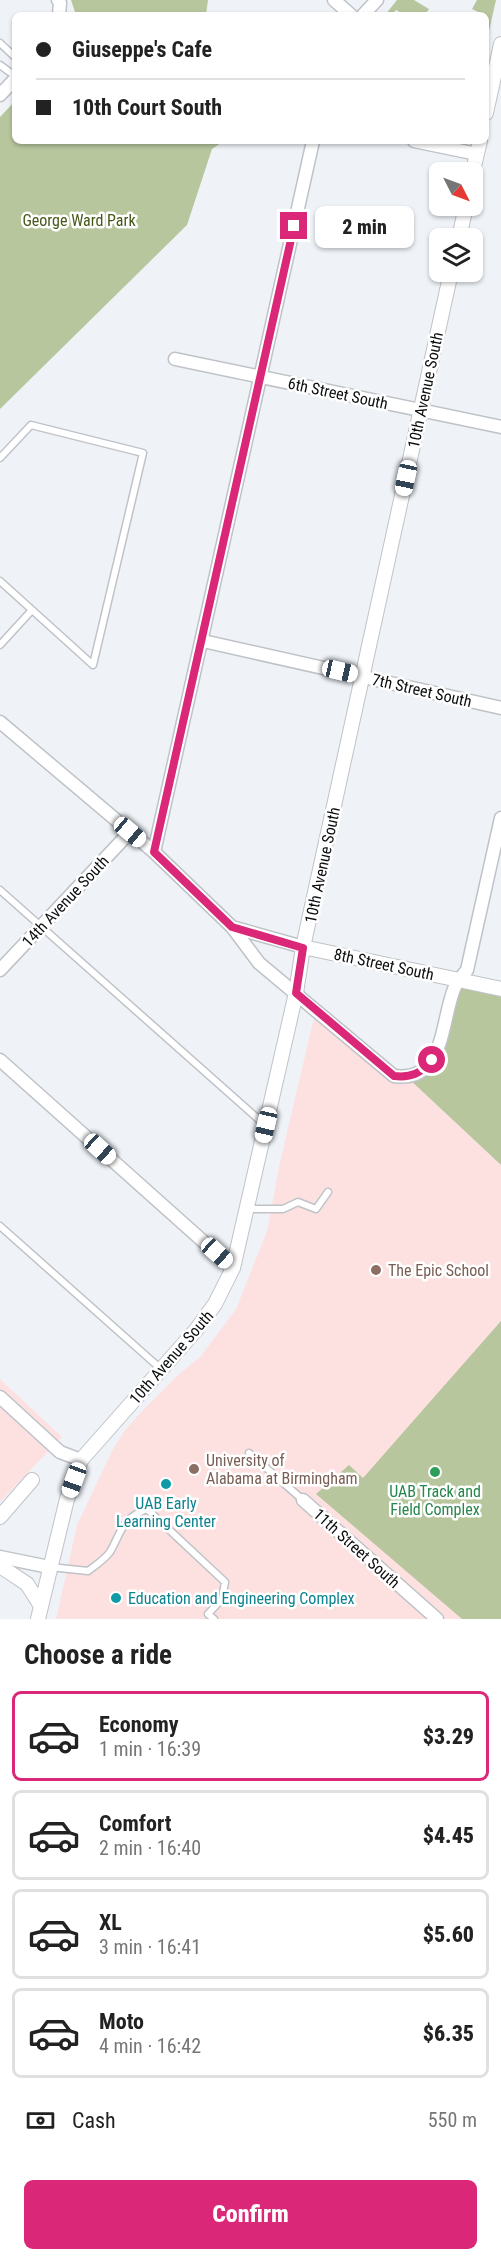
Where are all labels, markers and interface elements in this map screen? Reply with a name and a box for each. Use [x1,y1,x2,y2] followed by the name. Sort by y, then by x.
[72,37,212,62] text: Giuseppe's Cafe
[72,95,222,120] text: 10th Court South
[429,162,483,216] north arrow
[429,162,483,282] map controls
[315,205,414,247] callout: 2 min
[22,211,136,230] park label: George Ward Park
[280,212,307,239] route end
[342,215,387,239] text: 2 min
[429,228,483,282] button: layers
[404,330,447,450] street label: 10th Avenue South
[286,374,390,413] street label: 6th Street South
[393,459,419,497] car
[320,658,360,684] car
[370,670,474,711] street label: 7th Street South
[301,805,344,925] street label: 10th Avenue South
[110,814,150,850] car
[18,852,113,951] street label: 14th Avenue South
[332,945,436,984] street label: 8th Street South
[418,1046,445,1073] route start
[253,1105,279,1145] car
[81,1130,119,1168] car
[198,1234,236,1272] car
[388,1261,489,1280] place label: The Epic School
[369,1263,383,1277] marker: The Epic School
[125,1306,217,1408] street label: 10th Avenue South
[206,1451,358,1488] place label: University of Alabama at Birmingham
[59,1460,89,1500] car
[187,1462,201,1476] marker: University of Alabama at Birmingham
[428,1465,442,1479] marker: UAB Track and Field Complex
[159,1477,173,1491] marker: UAB Early Learning Center
[389,1482,481,1519] place label: UAB Track and Field Complex
[116,1494,216,1531] place label: UAB Early Learning Center
[310,1505,404,1592] street label: 11th Street South
[128,1589,355,1608] place label: Education and Engineering Complex
[109,1591,123,1605] marker: Education and Engineering Complex
[24,1639,172,1671] text: Choose a ride
[27,1709,81,1763] icon: car
[99,1712,179,1737] text: Economy
[423,1724,474,1749] text: $3.29
[99,1737,201,1761] text: 1 min · 16:39
[27,1808,81,1862] icon: car
[99,1811,172,1836] text: Comfort
[423,1823,474,1848] text: $4.45
[99,1836,201,1860] text: 2 min · 16:40
[27,1907,81,1961] icon: car
[99,1910,122,1935] text: XL
[423,1922,474,1947] text: $5.60
[99,1935,201,1959] text: 3 min · 16:41
[27,2006,81,2060] icon: car
[99,2009,144,2034] text: Moto
[423,2021,474,2046] text: $6.35
[99,2034,201,2058] text: 4 min · 16:42
[24,2104,57,2137] icon: cash
[72,2108,116,2133] text: Cash
[428,2108,477,2132] text: 550 m
[24,2180,477,2249] button: Confirm

